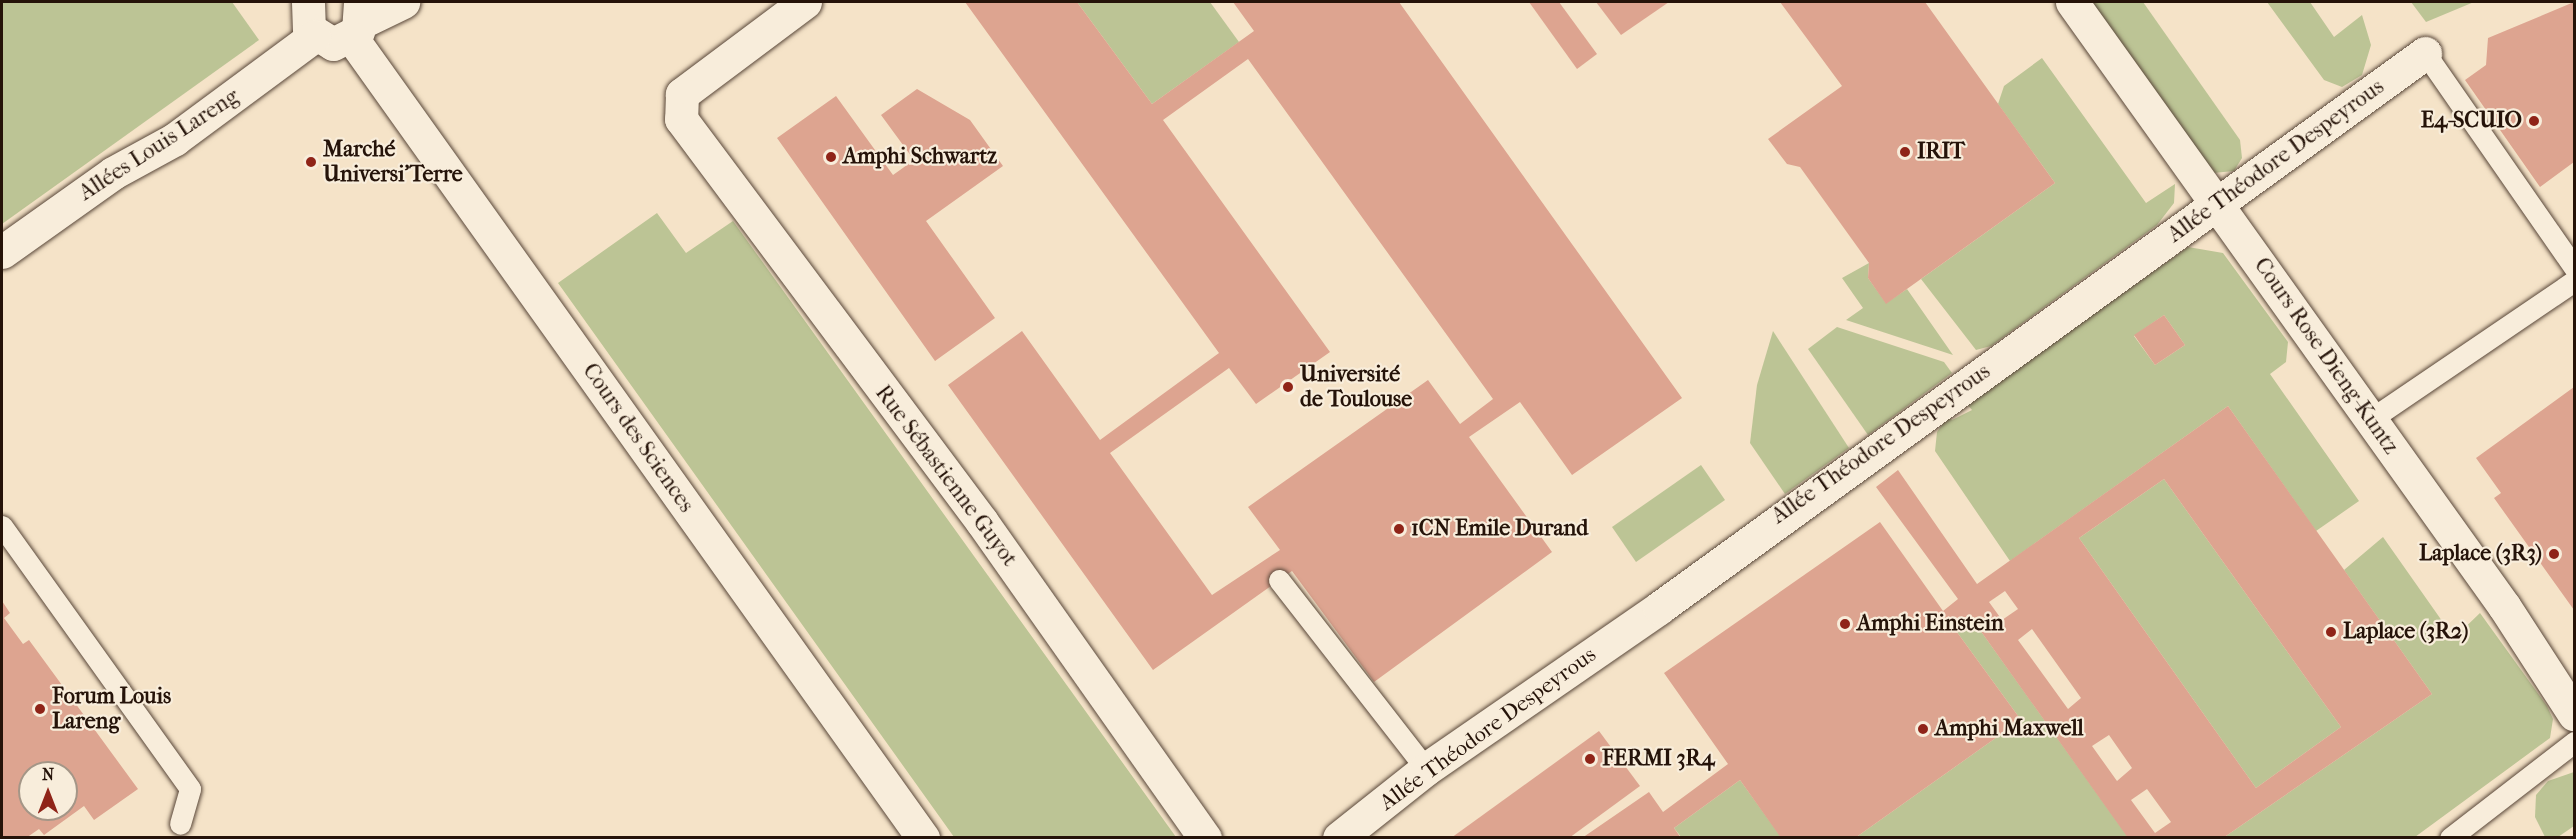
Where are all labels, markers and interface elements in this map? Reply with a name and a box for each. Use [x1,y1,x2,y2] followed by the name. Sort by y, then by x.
[2163,74,2389,248] street label: Allée Théodore Despeyrous
[74,84,244,206] street label: Allées Louis Lareng
[2421,108,2522,134] place label: E4-SCUIO
[2527,114,2541,128] marker: E4-SCUIO
[323,136,463,188] place label: Marché Universi'Terre
[1917,139,1965,165] place label: IRIT
[843,144,997,170] place label: Amphi Schwartz
[1898,145,1912,159] marker: IRIT
[824,150,838,164] marker: Amphi Schwartz
[304,155,318,169] marker: Marché Universi'Terre
[2248,253,2404,459] street label: Cours Rose Dieng-Kuntz
[577,358,699,518] street label: Cours des Sciences
[1767,358,1995,530] street label: Allée Théodore Despeyrous
[1300,361,1412,412] place label: Université de Toulouse
[869,380,1023,572] street label: Rue Sébastienne Guyot
[1281,380,1295,394] marker: Université de Toulouse
[1411,516,1588,542] place label: 1CN Emile Durand
[1392,522,1406,536] marker: 1CN Emile Durand
[2419,541,2542,567] place label: Laplace (3R3)
[2547,547,2561,561] marker: Laplace (3R3)
[1857,611,2004,637] place label: Amphi Einstein
[1838,617,1852,631] marker: Amphi Einstein
[2343,619,2468,645] place label: Laplace (3R2)
[2324,625,2338,639] marker: Laplace (3R2)
[1375,642,1601,816] street label: Allée Théodore Despeyrous
[52,683,171,734] place label: Forum Louis Lareng
[33,702,47,716] marker: Forum Louis Lareng
[1935,716,2084,742] place label: Amphi Maxwell
[1916,722,1930,736] marker: Amphi Maxwell
[1602,746,1715,772] place label: FERMI 3R4
[1583,752,1597,766] marker: FERMI 3R4
[18,761,78,821] north arrow
[42,765,54,784] text: N

